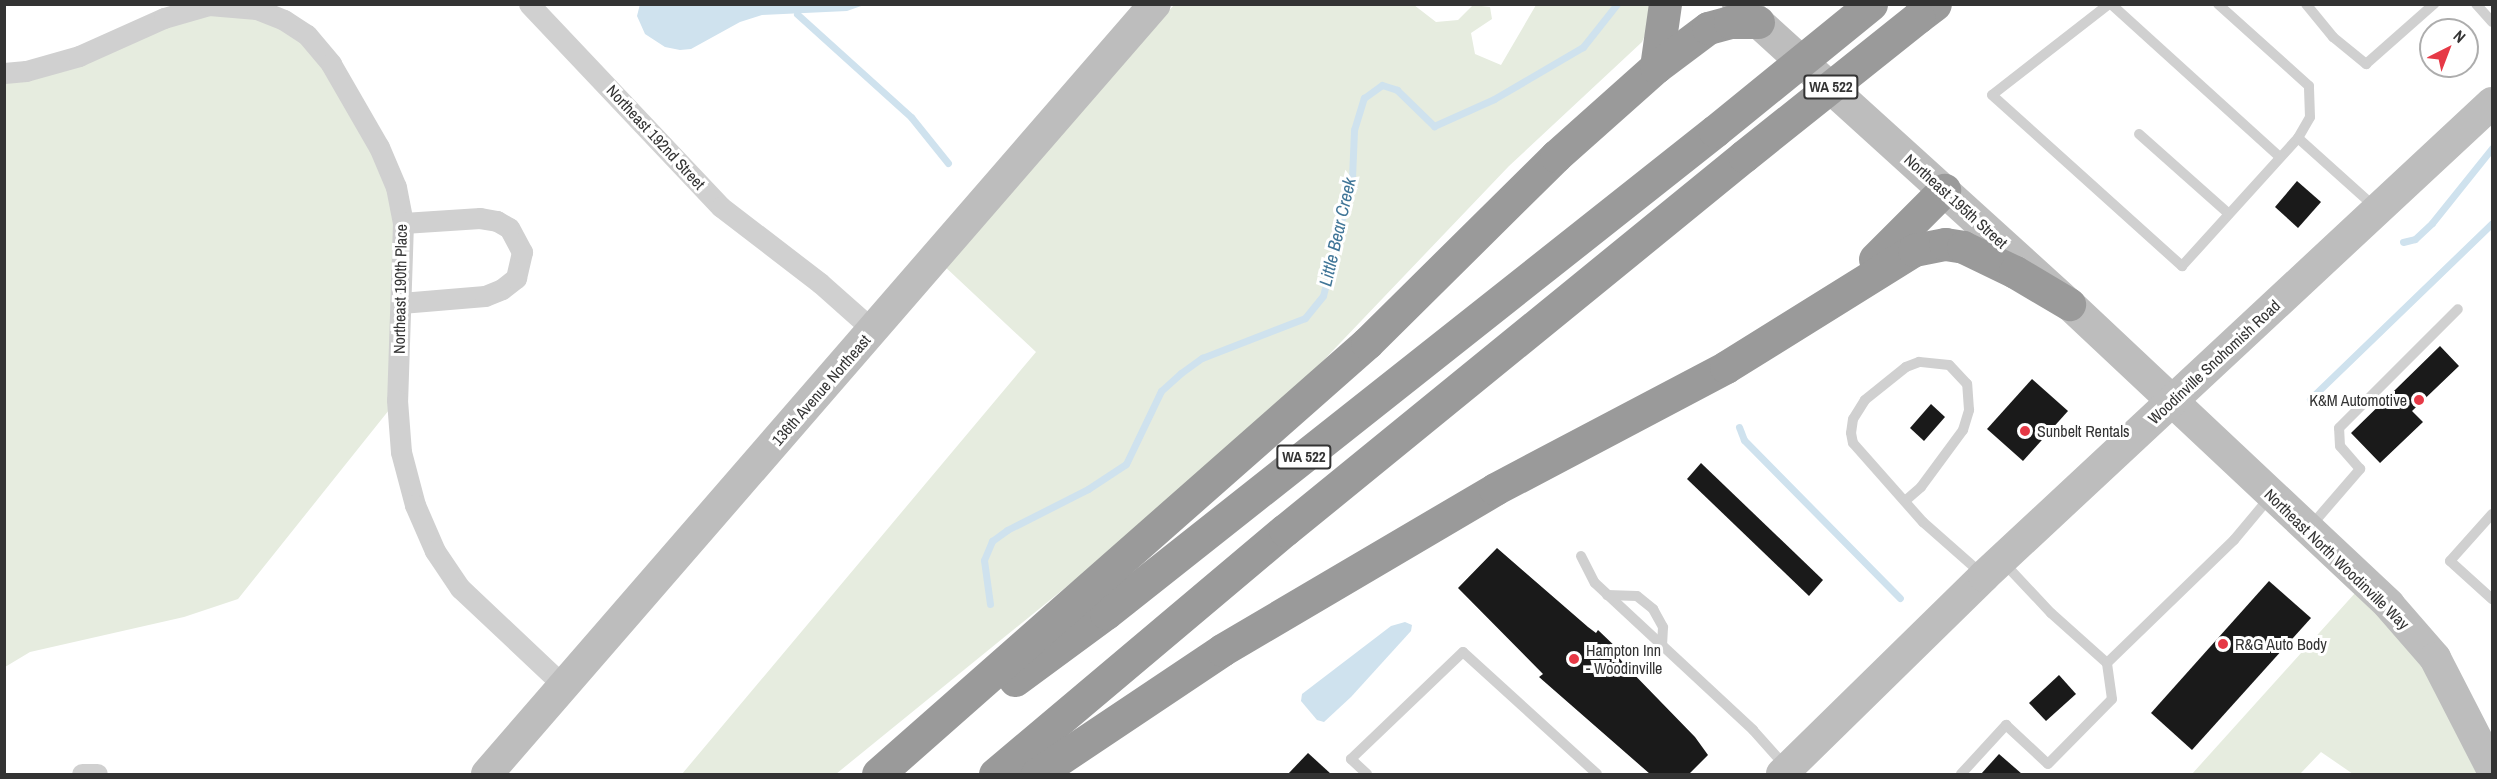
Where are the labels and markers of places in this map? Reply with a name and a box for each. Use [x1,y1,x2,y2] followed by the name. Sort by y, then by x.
[2309,390,2407,410] place label: K&M Automotive
[2412,393,2426,407] marker: K&M Automotive
[2037,421,2130,441] place label: Sunbelt Rentals
[2018,424,2032,438] marker: Sunbelt Rentals
[2235,634,2328,654] place label: R&G Auto Body
[2216,637,2230,651] marker: R&G Auto Body
[1586,640,1662,678] place label: Hampton Inn - Woodinville
[1567,652,1581,666] marker: Hampton Inn - Woodinville

